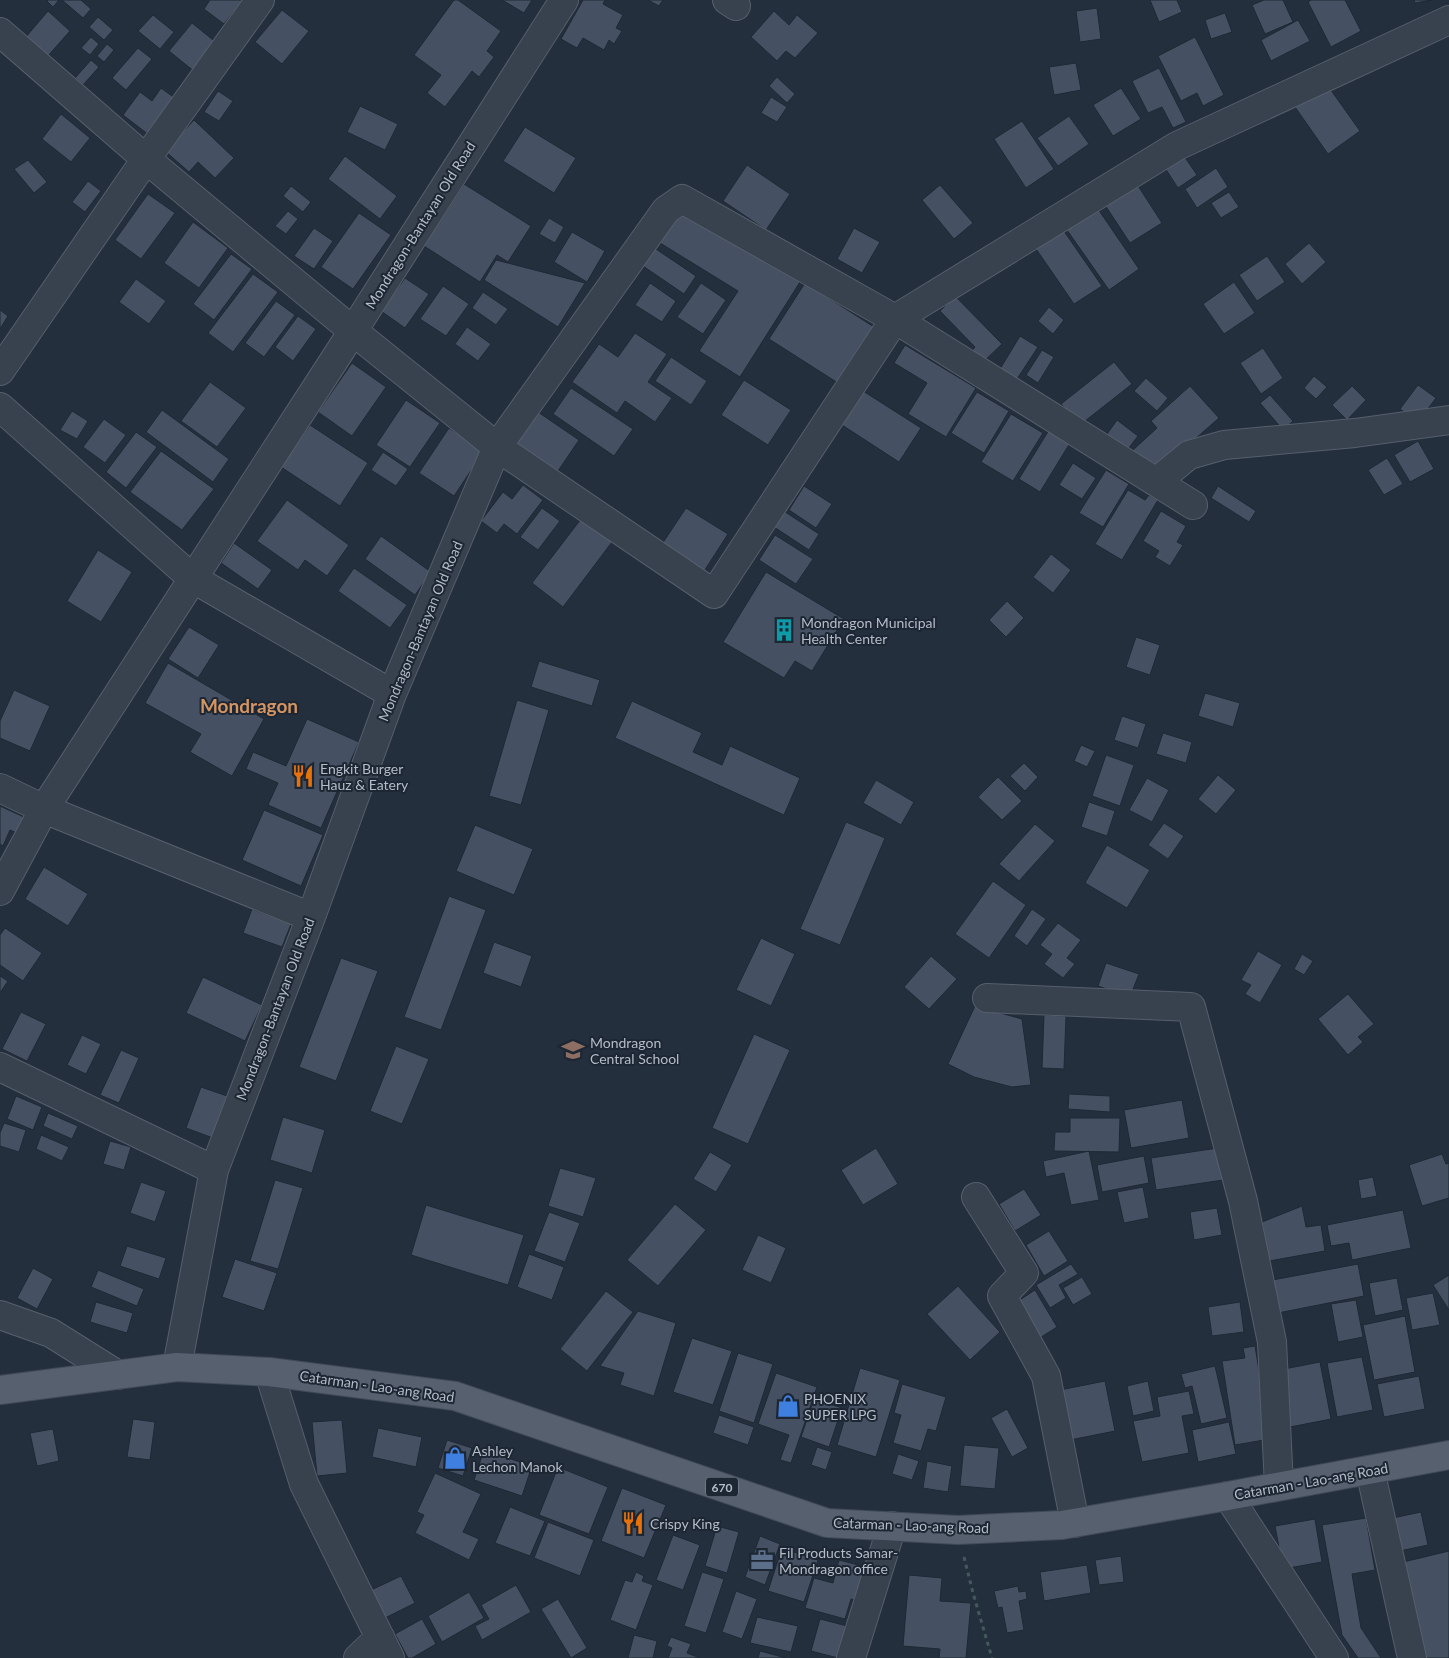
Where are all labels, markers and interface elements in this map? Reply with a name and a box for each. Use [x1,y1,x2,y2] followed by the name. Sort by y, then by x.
[361,138,479,312] street label: Mondragon-Bantayan Old Road
[374,538,466,724] street label: Mondragon-Bantayan Old Road
[801,614,936,647] place label: Mondragon Municipal Health Center
[771,617,797,643] building icon: Mondragon Municipal Health Center
[200,694,298,717] district label: Mondragon
[320,760,409,793] place label: Engkit Burger Hauz & Eatery
[290,763,316,789] restaurant icon: Engkit Burger Hauz & Eatery
[232,915,318,1103] street label: Mondragon-Bantayan Old Road
[590,1034,679,1067] place label: Mondragon Central School
[560,1037,586,1063] school or university icon: Mondragon Central School
[299,1367,455,1405] street label: Catarman - Lao-ang Road
[804,1390,877,1423] place label: PHOENIX SUPER LPG
[775,1393,801,1419] shop icon: PHOENIX SUPER LPG
[472,1442,563,1475] place label: Ashley Lechon Manok
[442,1445,468,1471] shop icon: Ashley Lechon Manok
[1233,1459,1389,1503] street label: Catarman - Lao-ang Road
[706,1478,738,1496] road number: 670
[620,1510,646,1536] restaurant icon: Crispy King
[833,1514,989,1536] street label: Catarman - Lao-ang Road
[650,1515,720,1532] place label: Crispy King
[779,1544,898,1577] place label: Fil Products Samar- Mondragon office
[749,1547,775,1573] office icon: Fil Products Samar- Mondragon office

